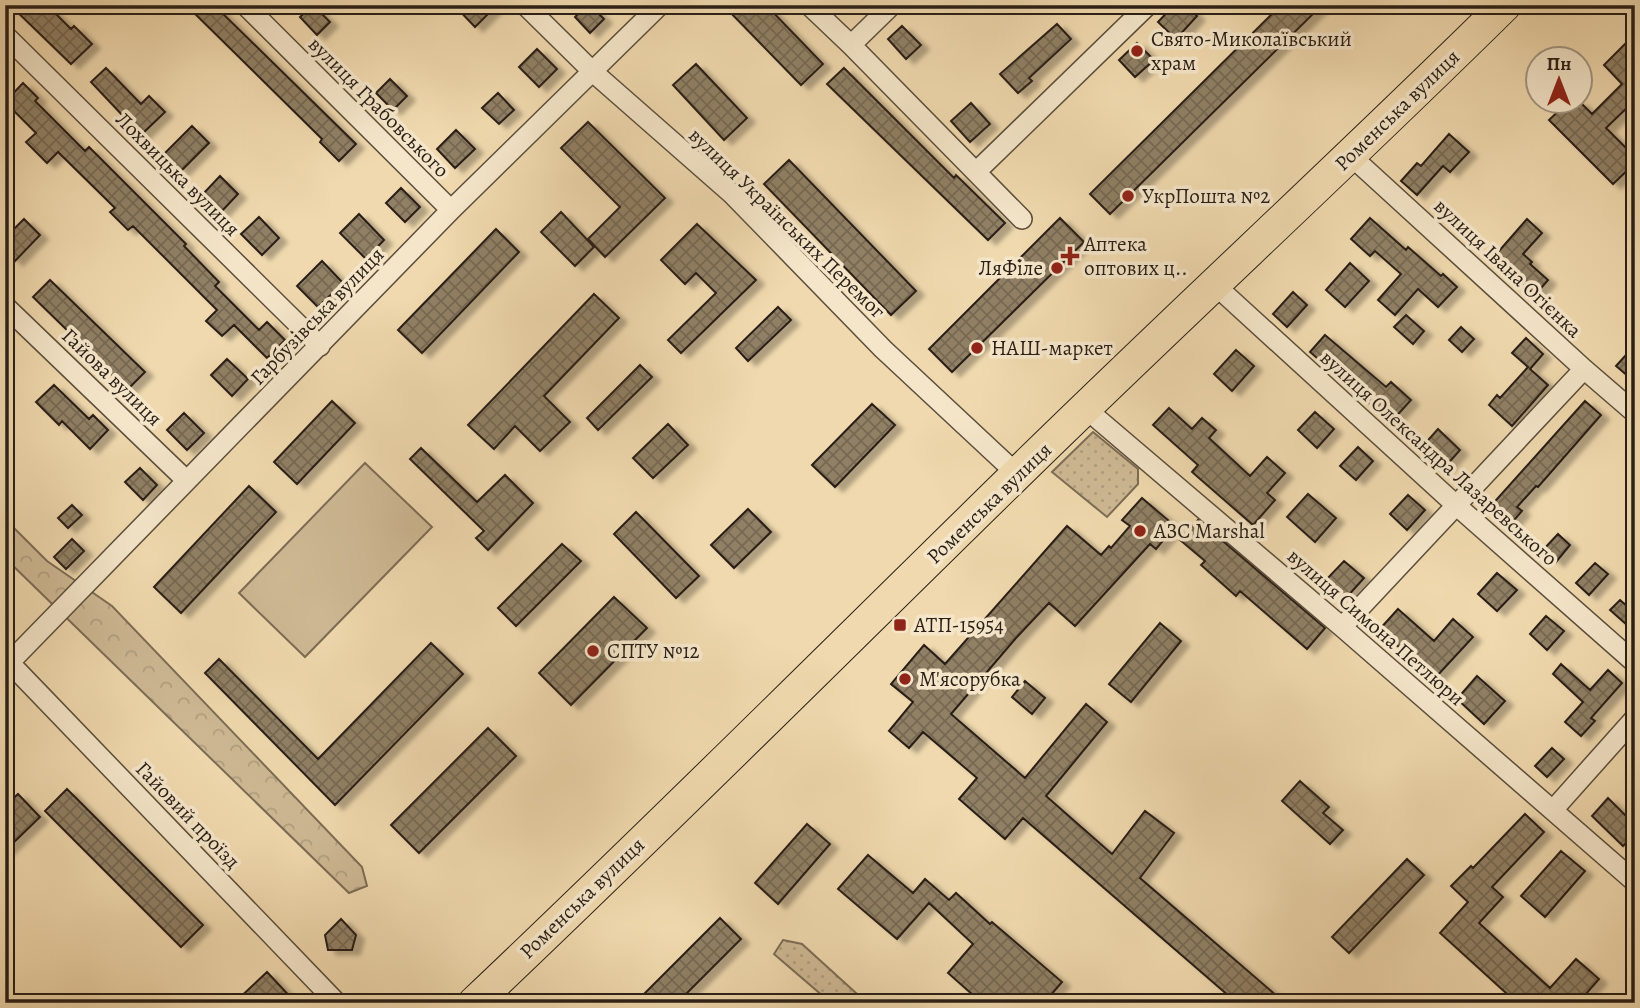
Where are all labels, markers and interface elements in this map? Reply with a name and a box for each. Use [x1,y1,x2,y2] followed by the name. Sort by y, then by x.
[1151,25,1352,77] place label: Свято-Миколаївський храм
[302,30,456,184] street label: вулиця Грабовського
[1129,43,1145,59] marker: Свято-Миколаївський храм
[1328,43,1466,177] street label: Роменська вулиця
[1524,46,1594,116] north arrow
[1547,51,1571,77] text: Пн
[110,106,246,242] street label: Лохвицька вулиця
[683,121,892,325] street label: вулиця Українських Перемог
[1142,182,1270,210] place label: УкрПошта №2
[1120,188,1136,204] marker: УкрПошта №2
[1428,192,1588,344] street label: вулиця Івана Огієнка
[1083,230,1188,282] place label: Аптека оптових ц..
[244,241,390,391] street label: Гарбузівська вулиця
[1062,248,1078,264] marker: Аптека оптових ц..
[978,254,1043,282] place label: ЛяФіле
[1049,260,1065,276] marker: ЛяФіле
[56,322,168,432] street label: Гайова вулиця
[991,334,1113,362] place label: НАШ-маркет
[969,340,985,356] marker: НАШ-маркет
[1314,344,1564,572] street label: вулиця Олександра Лазаревського
[920,436,1058,570] street label: Роменська вулиця
[1153,517,1265,545] place label: АЗС Marshal
[1132,523,1148,539] marker: АЗС Marshal
[1281,542,1471,712] street label: вулиця Симона Петлюри
[913,611,1004,639] place label: АТП-15954
[892,617,908,633] marker: АТП-15954
[607,637,700,665] place label: СПТУ №12
[585,643,601,659] marker: СПТУ №12
[919,665,1021,693] place label: М'ясорубка
[897,671,913,687] marker: М'ясорубка
[130,755,246,875] street label: Гайовий проїзд
[513,831,651,965] street label: Роменська вулиця

